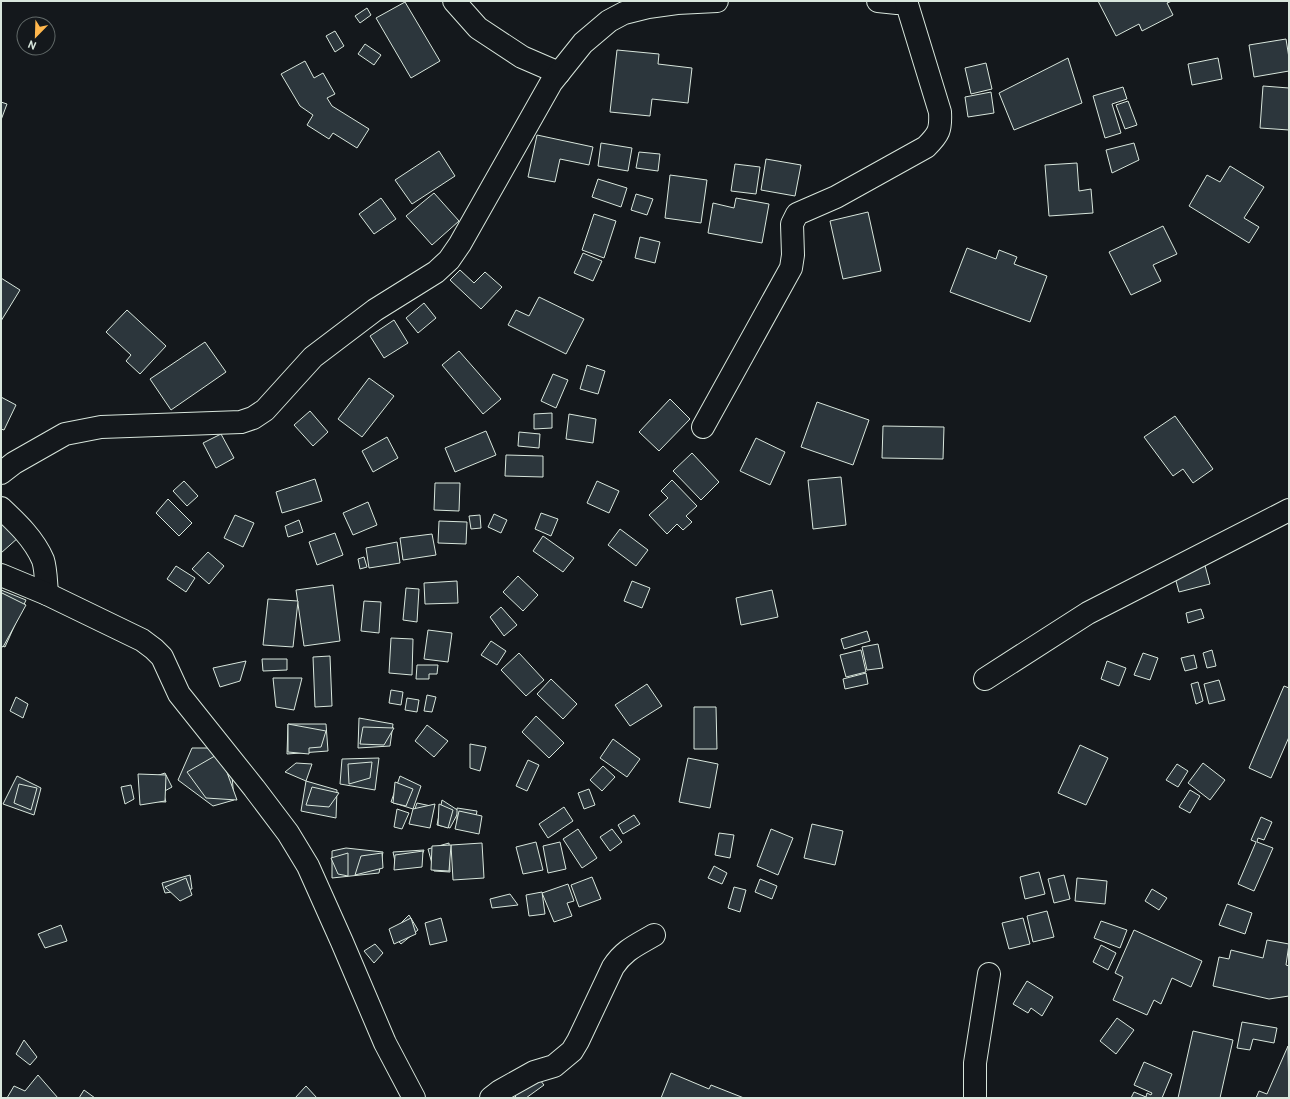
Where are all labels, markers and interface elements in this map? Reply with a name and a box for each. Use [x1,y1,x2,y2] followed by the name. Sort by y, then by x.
[16,16,56,56] north arrow
[26,36,39,52] text: N

